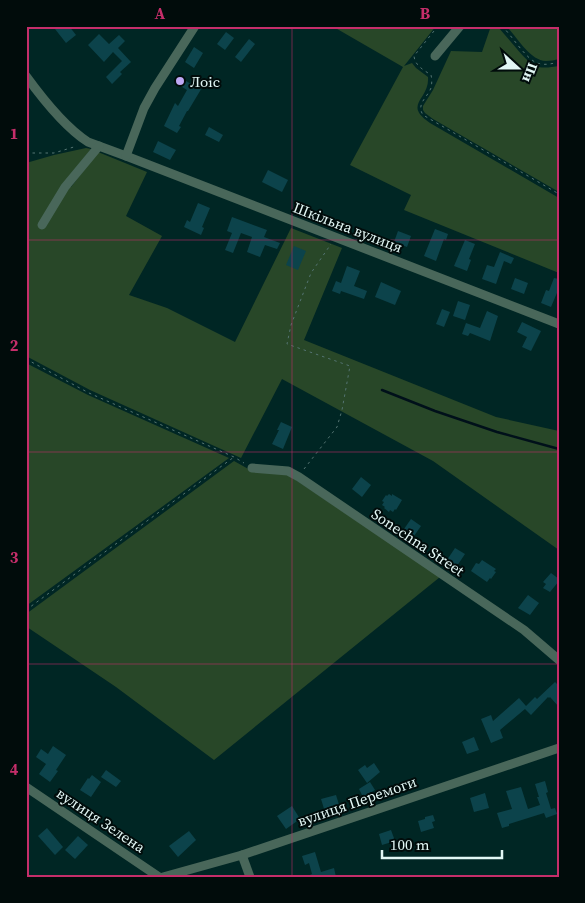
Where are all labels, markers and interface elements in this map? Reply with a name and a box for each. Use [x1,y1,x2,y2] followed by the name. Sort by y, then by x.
[155,2,166,24] text: A
[420,2,431,24] text: B
[492,42,542,92] north arrow
[517,60,543,85] text: Пн
[190,71,220,92] place label: Лоіс
[174,75,186,87] marker: Лоіс
[10,122,18,144] text: 1
[290,196,406,258] street label: Шкільна вулиця
[10,334,19,356] text: 2
[367,503,469,581] street label: Sonechna Street
[10,546,19,568] text: 3
[10,758,19,780] text: 4
[295,771,420,831] street label: вулиця Перемоги
[53,783,150,858] street label: вулиця Зелена
[382,828,502,860] scale bar
[390,834,430,855] text: 100 m

